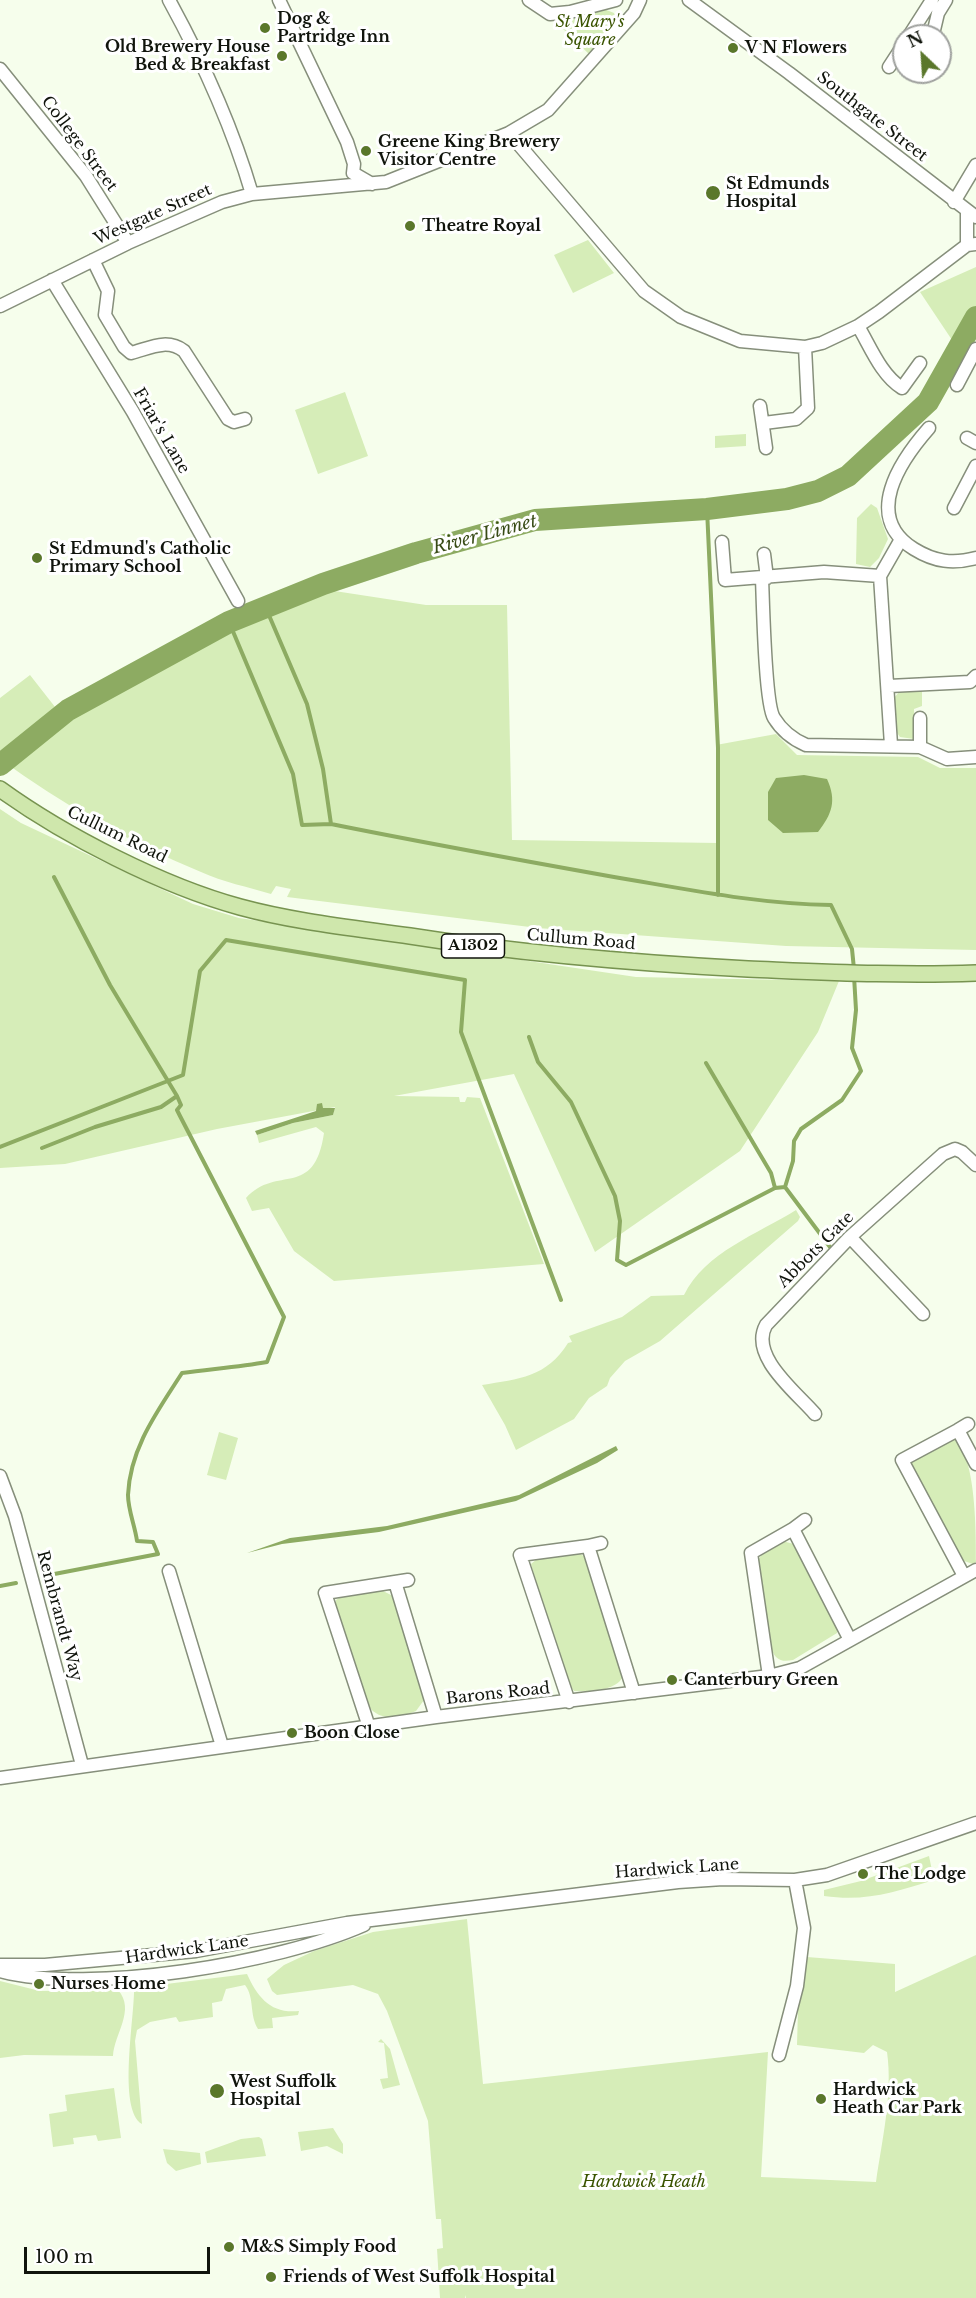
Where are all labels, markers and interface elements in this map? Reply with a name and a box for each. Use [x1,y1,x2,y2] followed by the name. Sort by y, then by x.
[277,9,390,47] place label: Dog & Partridge Inn
[555,12,625,50] park label: St Mary's Square
[258,21,272,35] marker: Dog & Partridge Inn
[892,24,952,84] north arrow
[904,27,926,52] text: N
[105,37,270,75] place label: Old Brewery House Bed & Breakfast
[745,38,847,58] place label: V N Flowers
[726,41,740,55] marker: V N Flowers
[275,49,289,63] marker: Old Brewery House Bed & Breakfast
[813,68,931,166] street label: Southgate Street
[37,93,121,195] street label: College Street
[378,132,560,170] place label: Greene King Brewery Visitor Centre
[359,144,373,158] marker: Greene King Brewery Visitor Centre
[726,174,829,212] place label: St Edmunds Hospital
[91,181,215,249] street label: Westgate Street
[704,184,722,202] marker: St Edmunds Hospital
[422,216,541,236] place label: Theatre Royal
[403,219,417,233] marker: Theatre Royal
[129,385,193,477] street label: Friar's Lane
[430,511,540,559] water label: River Linnet
[49,539,231,577] place label: St Edmund's Catholic Primary School
[30,551,44,565] marker: St Edmund's Catholic Primary School
[64,802,170,868] street label: Cullum Road
[526,926,636,954] street label: Cullum Road
[442,934,504,958] road number: A1302
[774,1208,858,1292] street label: Abbots Gate
[32,1549,86,1683] street label: Rembrandt Way
[684,1670,838,1690] place label: Canterbury Green
[665,1673,679,1687] marker: Canterbury Green
[445,1679,551,1709] street label: Barons Road
[304,1723,400,1743] place label: Boon Close
[285,1726,299,1740] marker: Boon Close
[614,1855,740,1883] street label: Hardwick Lane
[875,1864,966,1884] place label: The Lodge
[856,1867,870,1881] marker: The Lodge
[124,1932,250,1968] street label: Hardwick Lane
[51,1974,166,1994] place label: Nurses Home
[32,1977,46,1991] marker: Nurses Home
[230,2072,336,2110] place label: West Suffolk Hospital
[833,2080,962,2118] place label: Hardwick Heath Car Park
[208,2082,226,2100] marker: West Suffolk Hospital
[814,2092,828,2106] marker: Hardwick Heath Car Park
[582,2172,706,2192] park label: Hardwick Heath
[27,2235,213,2273] scale bar
[241,2237,396,2257] place label: M&S Simply Food
[222,2240,236,2254] marker: M&S Simply Food
[35,2246,93,2268] text: 100 m
[283,2267,555,2287] place label: Friends of West Suffolk Hospital
[264,2270,278,2284] marker: Friends of West Suffolk Hospital

